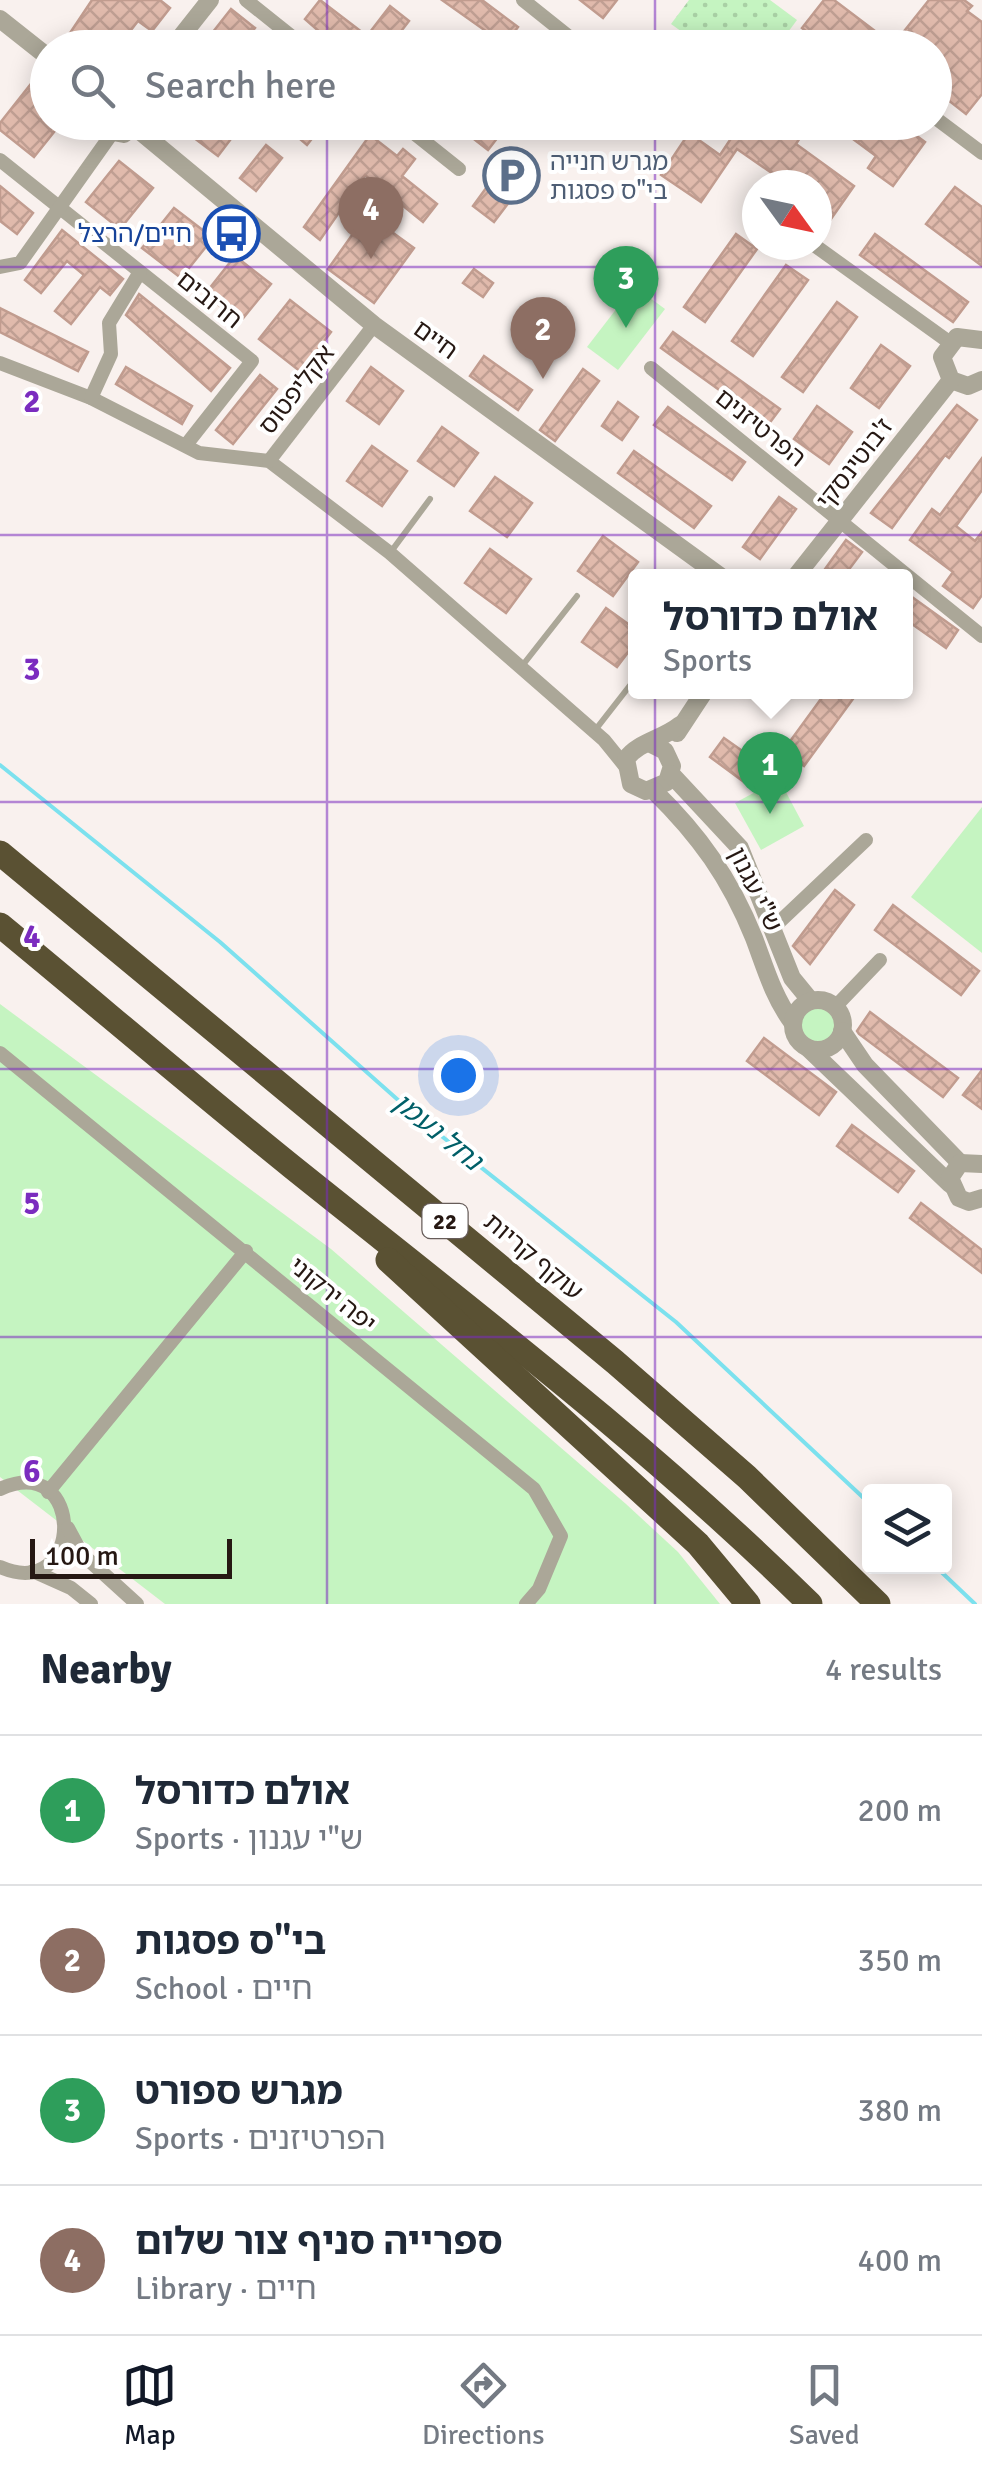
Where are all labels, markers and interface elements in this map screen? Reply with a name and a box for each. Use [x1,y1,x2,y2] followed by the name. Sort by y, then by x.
[30,30,952,140] search box
[65,58,120,113] icon: search
[145,62,337,109] text: Search here
[481,145,541,205] parking icon: מגרש חנייה בי"ס פסגות
[550,146,668,206] place label: מגרש חנייה בי"ס פסגות
[742,170,832,260] north arrow
[338,176,404,259] pin: 4
[201,203,261,263] bus stop icon: חיים/הרצל
[78,218,192,249] place label: חיים/הרצל
[594,245,658,328] pin: 3
[171,264,249,335] street label: חרובים
[510,296,576,379] pin: 2
[407,313,464,366] street label: חיים
[252,338,341,440] street label: אקליפטוס
[709,381,812,473] street label: הפרטיזנים
[23,382,41,421] text: 2
[809,412,899,515] street label: ז'בוטינסקי
[628,569,913,699] popup
[663,594,878,641] text: אולם כדורסל
[663,641,752,680] text: Sports
[23,650,41,689] text: 3
[738,732,802,814] pin: 1
[722,842,789,937] street label: ש"י עגנון
[23,917,41,956] text: 4
[433,1050,484,1101] your location
[386,1086,491,1179] water label: נחל נעמן
[23,1184,41,1223] text: 5
[422,1204,468,1238] road number: 22
[478,1206,590,1307] street label: עוקף קריות
[283,1250,382,1339] street label: יפה ירקוני
[23,1452,41,1491] text: 6
[862,1484,952,1574] map controls
[862,1484,952,1574] button: layers
[30,1534,232,1578] scale bar
[45,1539,119,1573] text: 100 m
[40,1644,172,1695] text: Nearby
[825,1650,942,1689] text: 4 results
[135,1768,350,1815] text: אולם כדורסל
[64,1791,81,1830] text: 1
[858,1791,942,1830] text: 200 m
[135,1819,363,1858] text: Sports · ש"י עגנון
[135,1918,326,1965] text: בי"ס פסגות
[64,1941,81,1980] text: 2
[858,1941,942,1980] text: 350 m
[135,1969,313,2008] text: School · חיים
[135,2068,343,2115] text: מגרש ספורט
[64,2091,81,2130] text: 3
[858,2091,942,2130] text: 380 m
[135,2119,386,2158] text: Sports · הפרטיזנים
[135,2218,503,2265] text: ספרייה סניף צור שלום
[64,2241,81,2280] text: 4
[858,2241,942,2280] text: 400 m
[135,2269,317,2308] text: Library · חיים
[122,2358,177,2452] tab: Map
[422,2358,544,2452] tab: Directions
[789,2358,860,2452] tab: Saved

